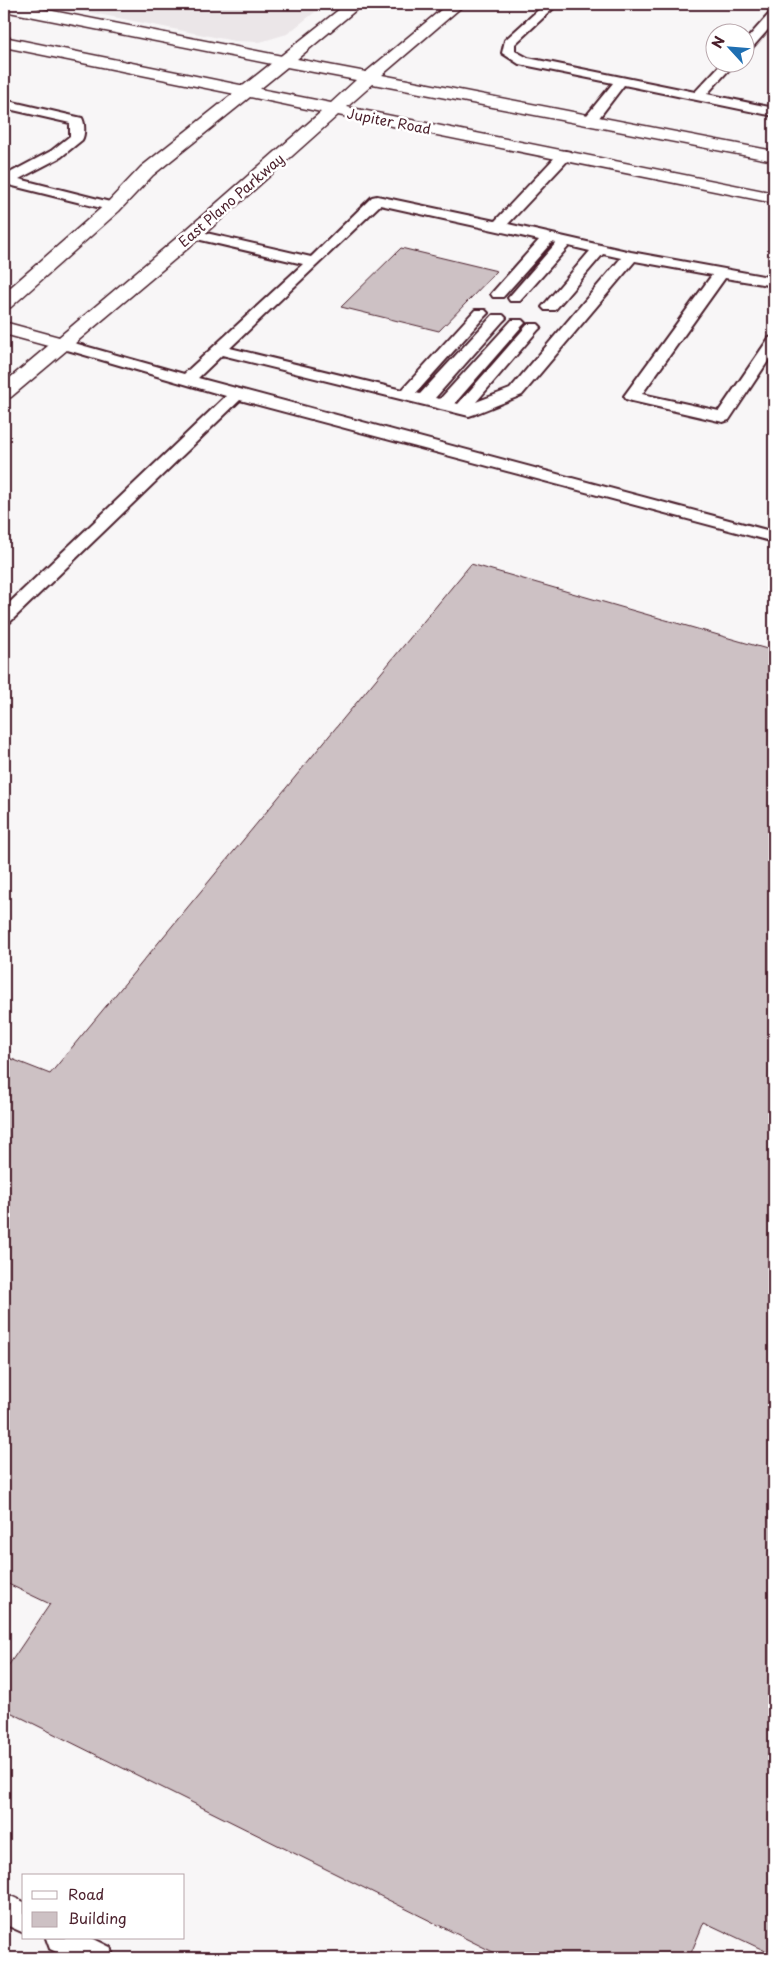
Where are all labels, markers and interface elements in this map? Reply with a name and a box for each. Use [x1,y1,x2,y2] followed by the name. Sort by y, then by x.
[706,22,756,72] north arrow
[706,32,730,52] text: N
[345,103,433,139] street label: Jupiter Road
[174,148,288,252] street label: East Plano Parkway
[22,1874,185,1940] legend
[68,1882,104,1905] text: Road
[68,1906,127,1929] text: Building

